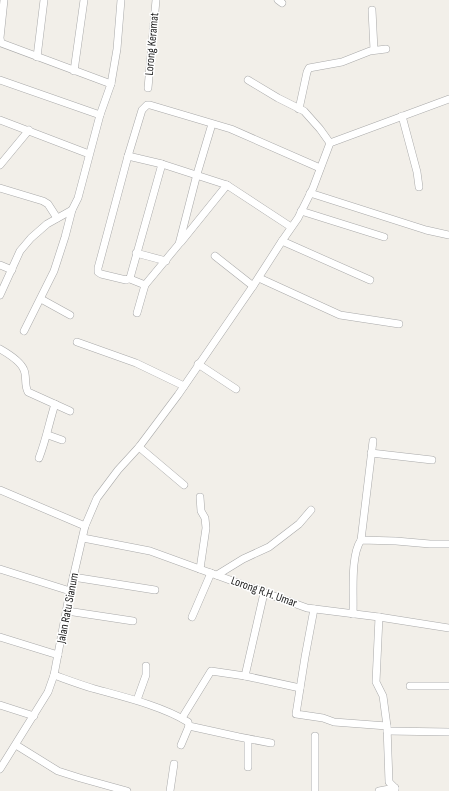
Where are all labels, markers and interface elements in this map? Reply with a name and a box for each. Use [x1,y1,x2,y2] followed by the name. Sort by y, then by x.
[142,12,162,76] street label: Lorong Keramat
[54,571,82,645] street label: Jalan Ratu Sianum
[229,573,300,611] street label: Lorong R.H. Umar

